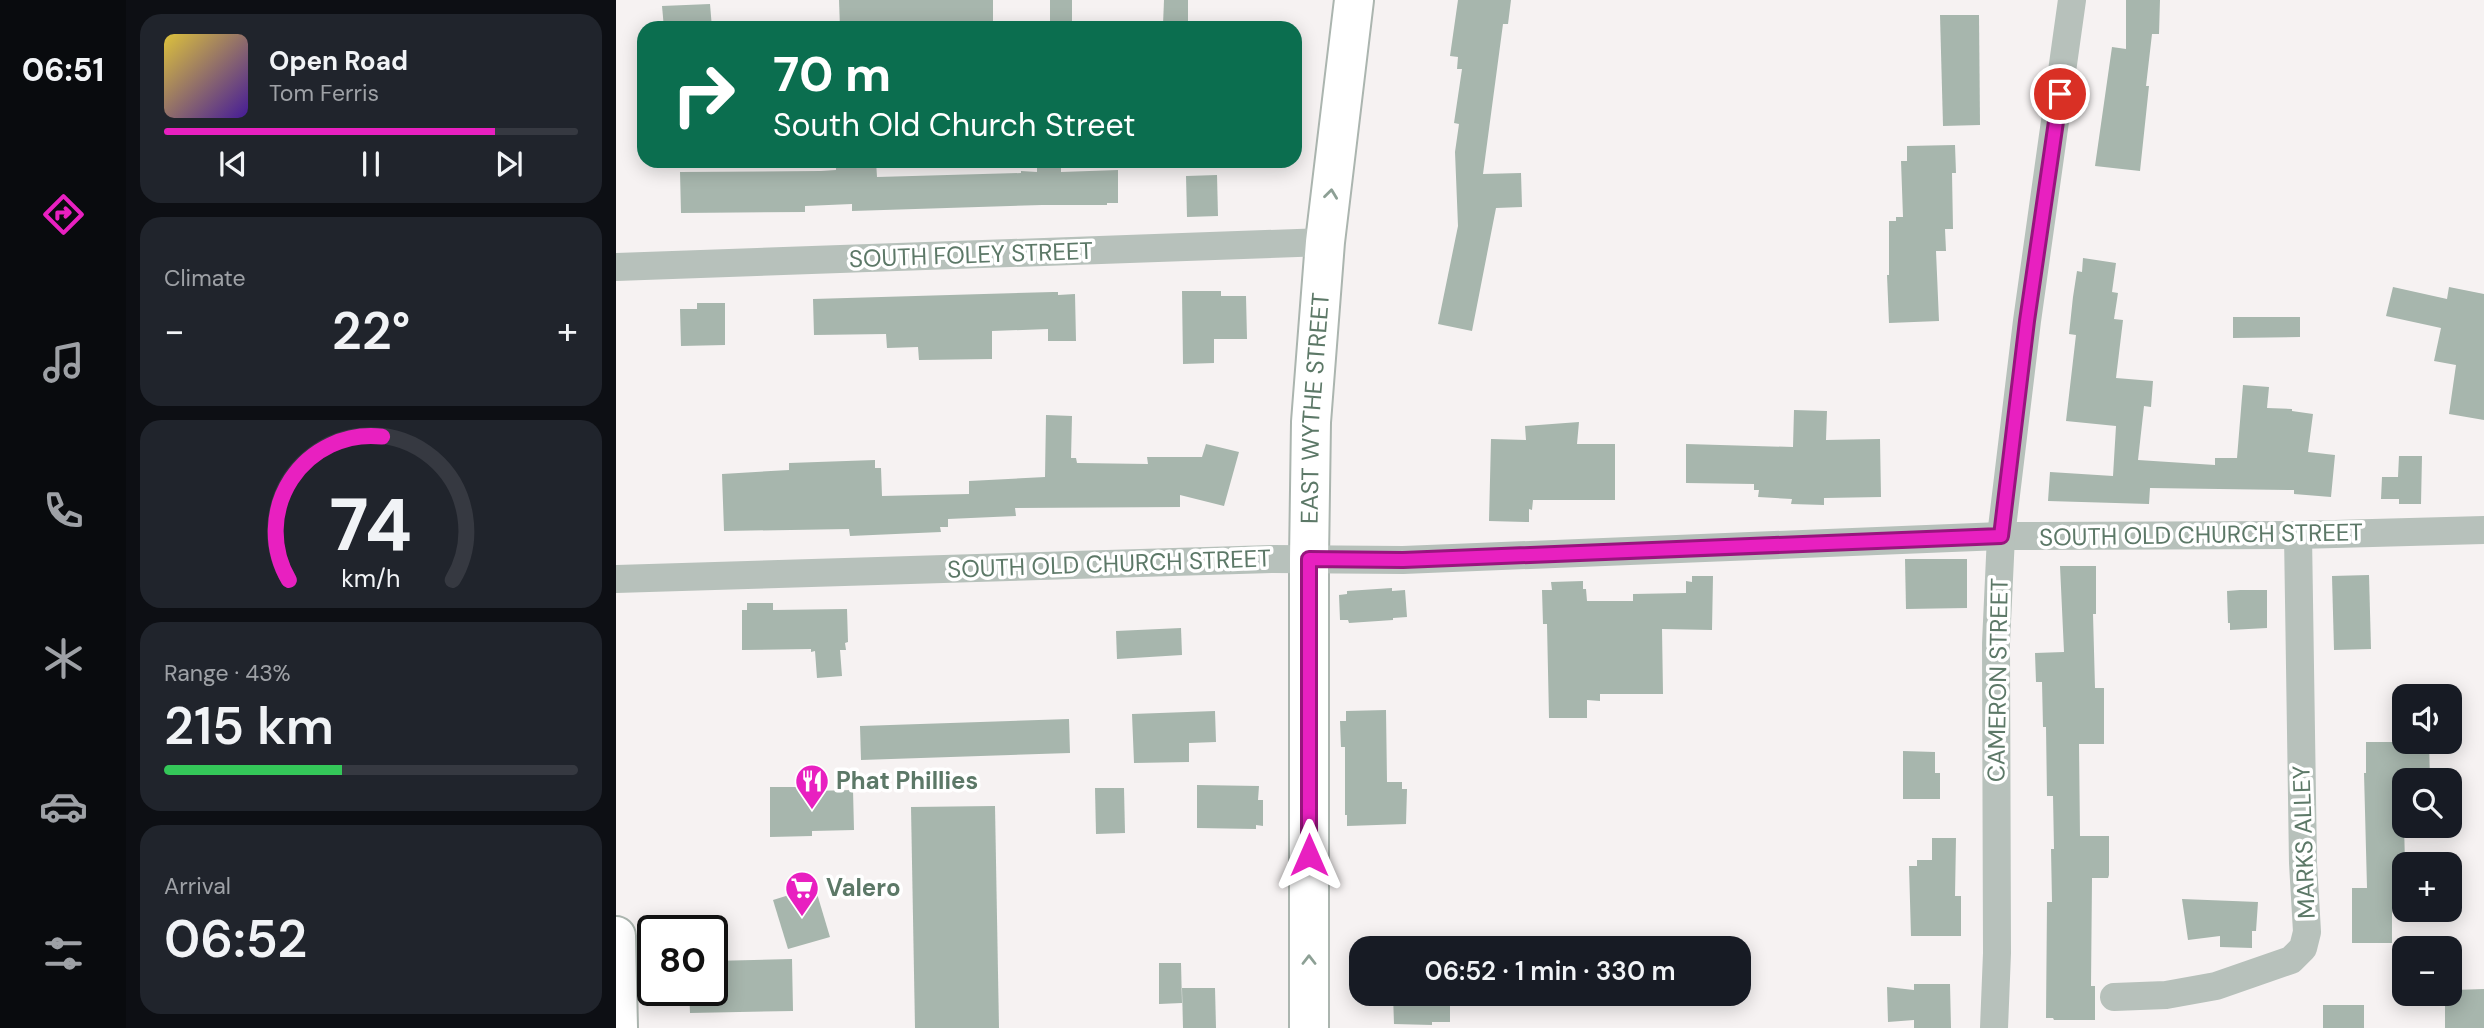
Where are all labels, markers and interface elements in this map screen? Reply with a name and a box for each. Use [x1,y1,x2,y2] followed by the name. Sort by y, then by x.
[773,42,891,106] text: 70 m
[269,44,408,78] text: Open Road
[22,49,104,91] text: 06:51
[658,49,749,140] icon: right
[2030,64,2090,124] pin
[2041,75,2079,113] icon: arrive
[269,78,379,108] text: Tom Ferris
[773,104,1136,146] text: South Old Church Street
[214,145,252,183] icon: previous
[352,145,390,183] icon: pause
[490,145,528,183] icon: next
[1323,188,1338,200] one-way arrow
[39,190,88,239] icon: directions
[848,235,1094,274] street label: SOUTH FOLEY STREET
[164,263,246,293] text: Climate
[1294,291,1336,524] street label: EAST WYTHE STREET
[332,297,410,365] text: 22°
[164,306,185,356] text: −
[557,306,578,356] text: +
[39,338,88,387] icon: music
[330,478,412,573] text: 74
[39,486,88,535] icon: phone
[2039,516,2363,553] street label: SOUTH OLD CHURCH STREET
[947,542,1271,585] street label: SOUTH OLD CHURCH STREET
[341,562,401,595] text: km/h
[1980,578,2015,782] street label: CAMERON STREET
[39,634,88,683] icon: climate
[164,658,291,688] text: Range · 43%
[2392,684,2462,1006] map controls
[2392,684,2462,754] button: sound
[164,692,334,760] text: 215 km
[793,762,831,811] restaurant icon: Phat Phillies
[836,765,978,796] place label: Phat Phillies
[2285,765,2322,919] street label: MARKS ALLEY
[2392,768,2462,838] button: search
[39,782,88,831] icon: car
[1272,818,1346,892] position arrow
[2392,852,2462,922] button: +
[783,869,821,918] supermarket icon: Valero
[164,871,231,901] text: Arrival
[826,872,901,903] place label: Valero
[164,905,307,973] text: 06:52
[637,915,728,1006] speed limit sign: 80
[39,929,88,978] icon: filters
[2392,936,2462,1006] button: −
[1301,954,1317,965] one-way arrow
[1424,954,1676,988] text: 06:52 · 1 min · 330 m

